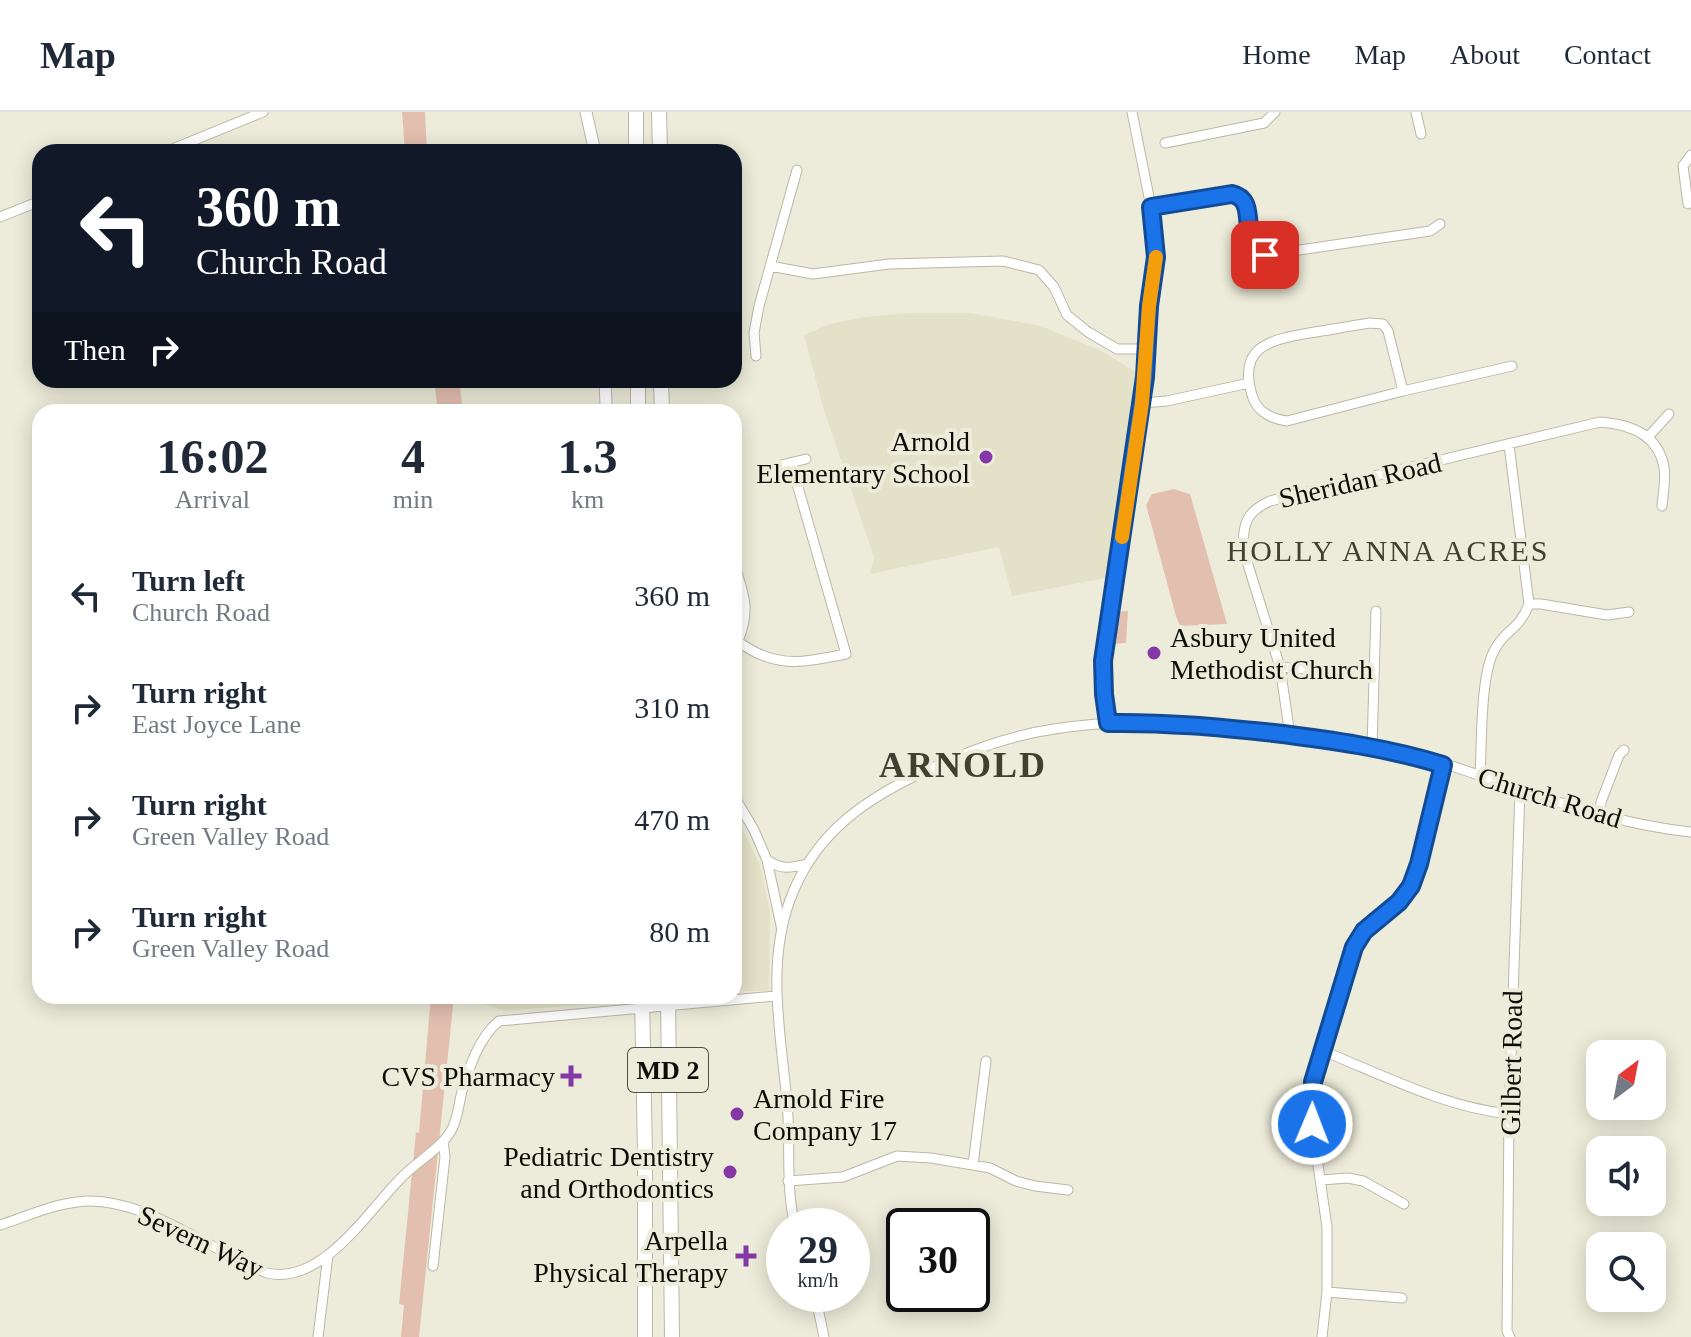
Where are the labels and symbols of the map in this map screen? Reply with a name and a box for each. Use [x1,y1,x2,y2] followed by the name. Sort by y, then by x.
[1231,221,1299,289] pin
[756,426,970,489] place label: Arnold Elementary School
[1276,447,1444,514] street label: Sheridan Road
[977,448,995,466] marker: Arnold Elementary School
[1227,534,1549,567] district label: HOLLY ANNA ACRES
[1170,622,1373,685] place label: Asbury United Methodist Church
[1145,644,1163,662] marker: Asbury United Methodist Church
[879,745,1047,785] district label: ARNOLD
[1474,761,1625,834] street label: Church Road
[1495,990,1528,1136] street label: Gilbert Road
[1586,1040,1666,1120] north arrow
[628,1048,708,1092] road number: MD 2
[382,1061,555,1092] place label: CVS Pharmacy
[562,1067,580,1085] marker: CVS Pharmacy
[1270,1082,1354,1166] position arrow
[753,1083,897,1146] place label: Arnold Fire Company 17
[728,1105,746,1123] marker: Arnold Fire Company 17
[503,1141,714,1204] place label: Pediatric Dentistry and Orthodontics
[721,1163,739,1181] marker: Pediatric Dentistry and Orthodontics
[133,1199,268,1284] street label: Severn Way
[886,1208,990,1312] speed limit sign: 30
[533,1225,729,1288] place label: Arpella Physical Therapy
[735,1245,757,1267] marker: Arpella Physical Therapy

